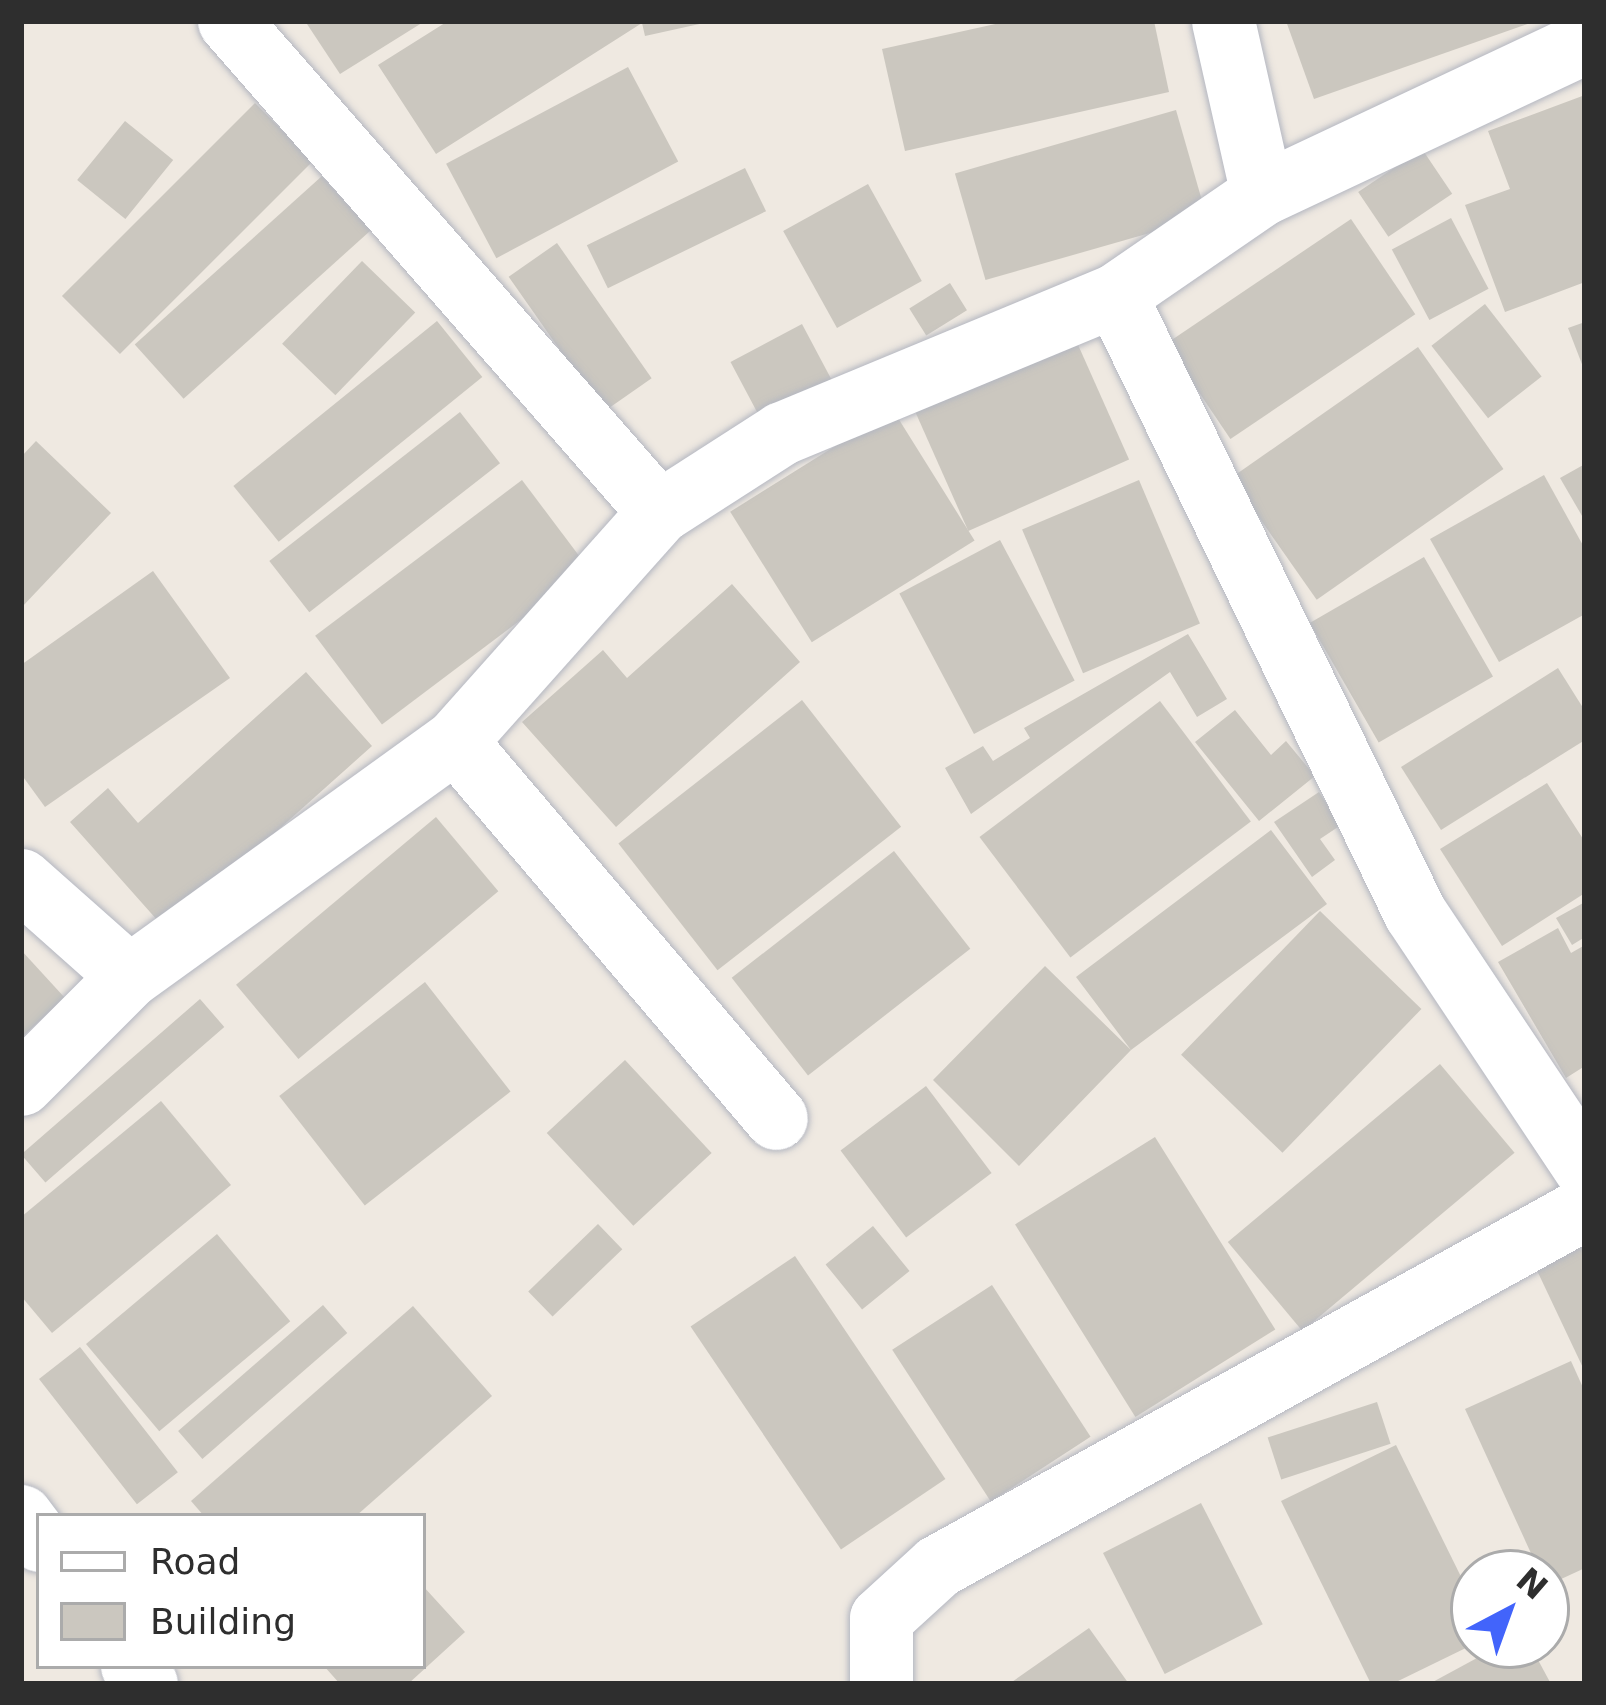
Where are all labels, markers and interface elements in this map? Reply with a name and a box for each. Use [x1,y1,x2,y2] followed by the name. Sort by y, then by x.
[36,1513,426,1669] legend
[150,1541,240,1582] text: Road
[1450,1549,1570,1669] north arrow
[1509,1560,1555,1607] text: N
[150,1601,296,1642] text: Building

